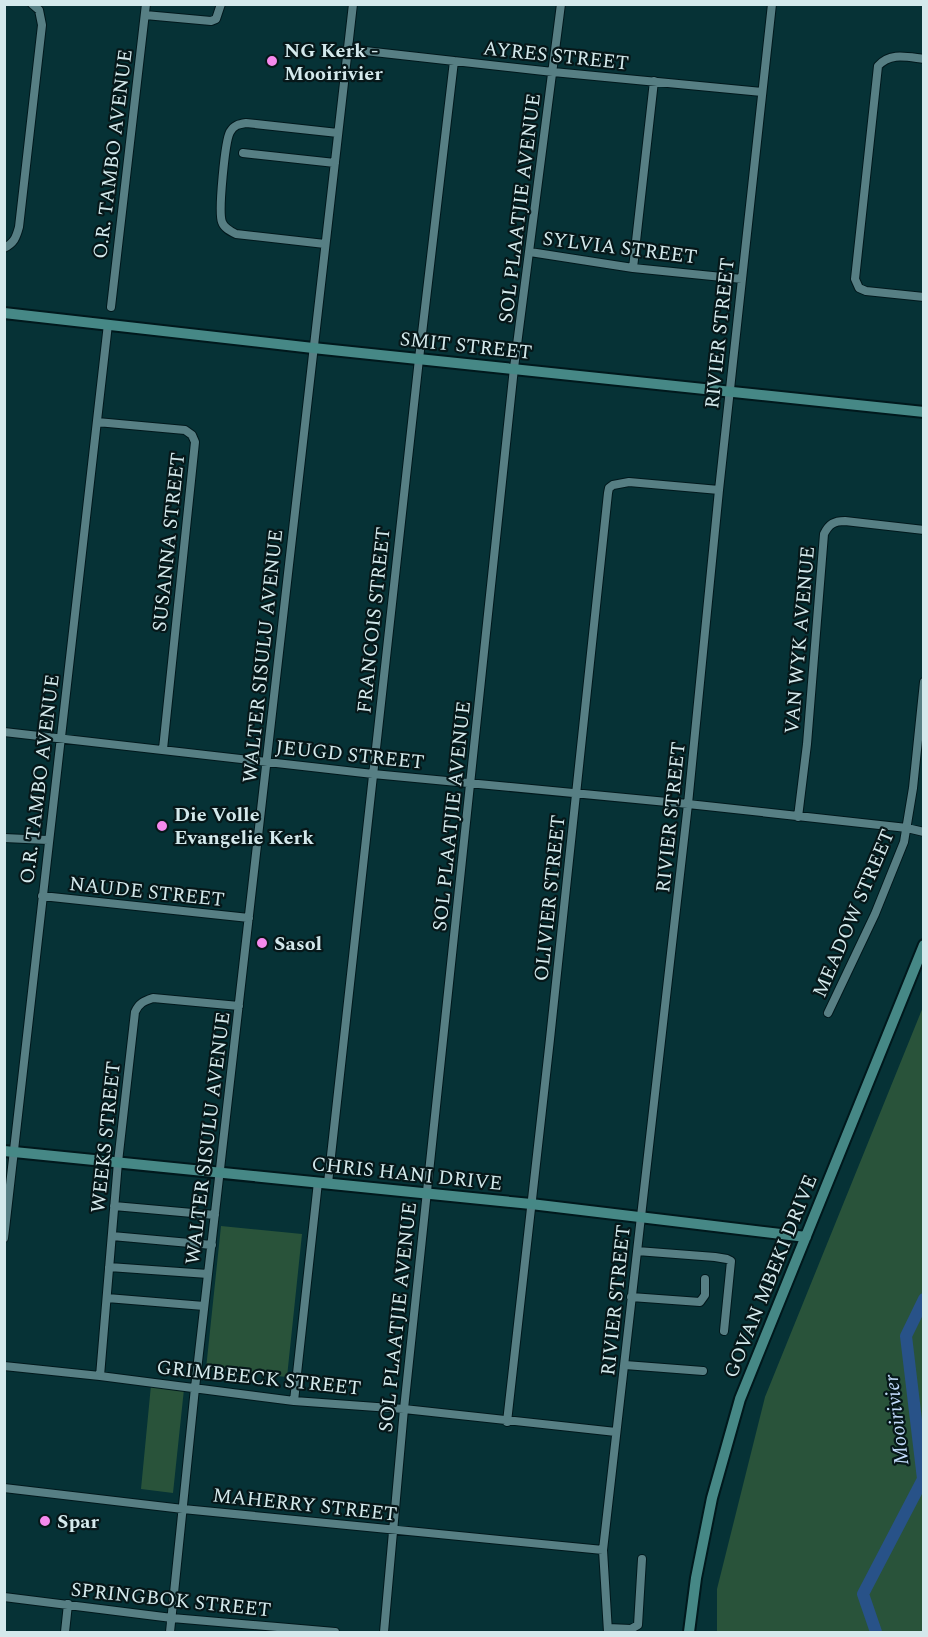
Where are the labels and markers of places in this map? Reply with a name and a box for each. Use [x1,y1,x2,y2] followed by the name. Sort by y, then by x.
[284,36,383,89] place label: NG Kerk - Mooirivier
[265,54,279,68] marker: NG Kerk - Mooirivier
[174,800,314,853] place label: Die Volle Evangelie Kerk
[155,819,169,833] marker: Die Volle Evangelie Kerk
[274,929,322,959] place label: Sasol
[255,936,269,950] marker: Sasol
[57,1507,100,1537] place label: Spar
[38,1514,52,1528] marker: Spar

